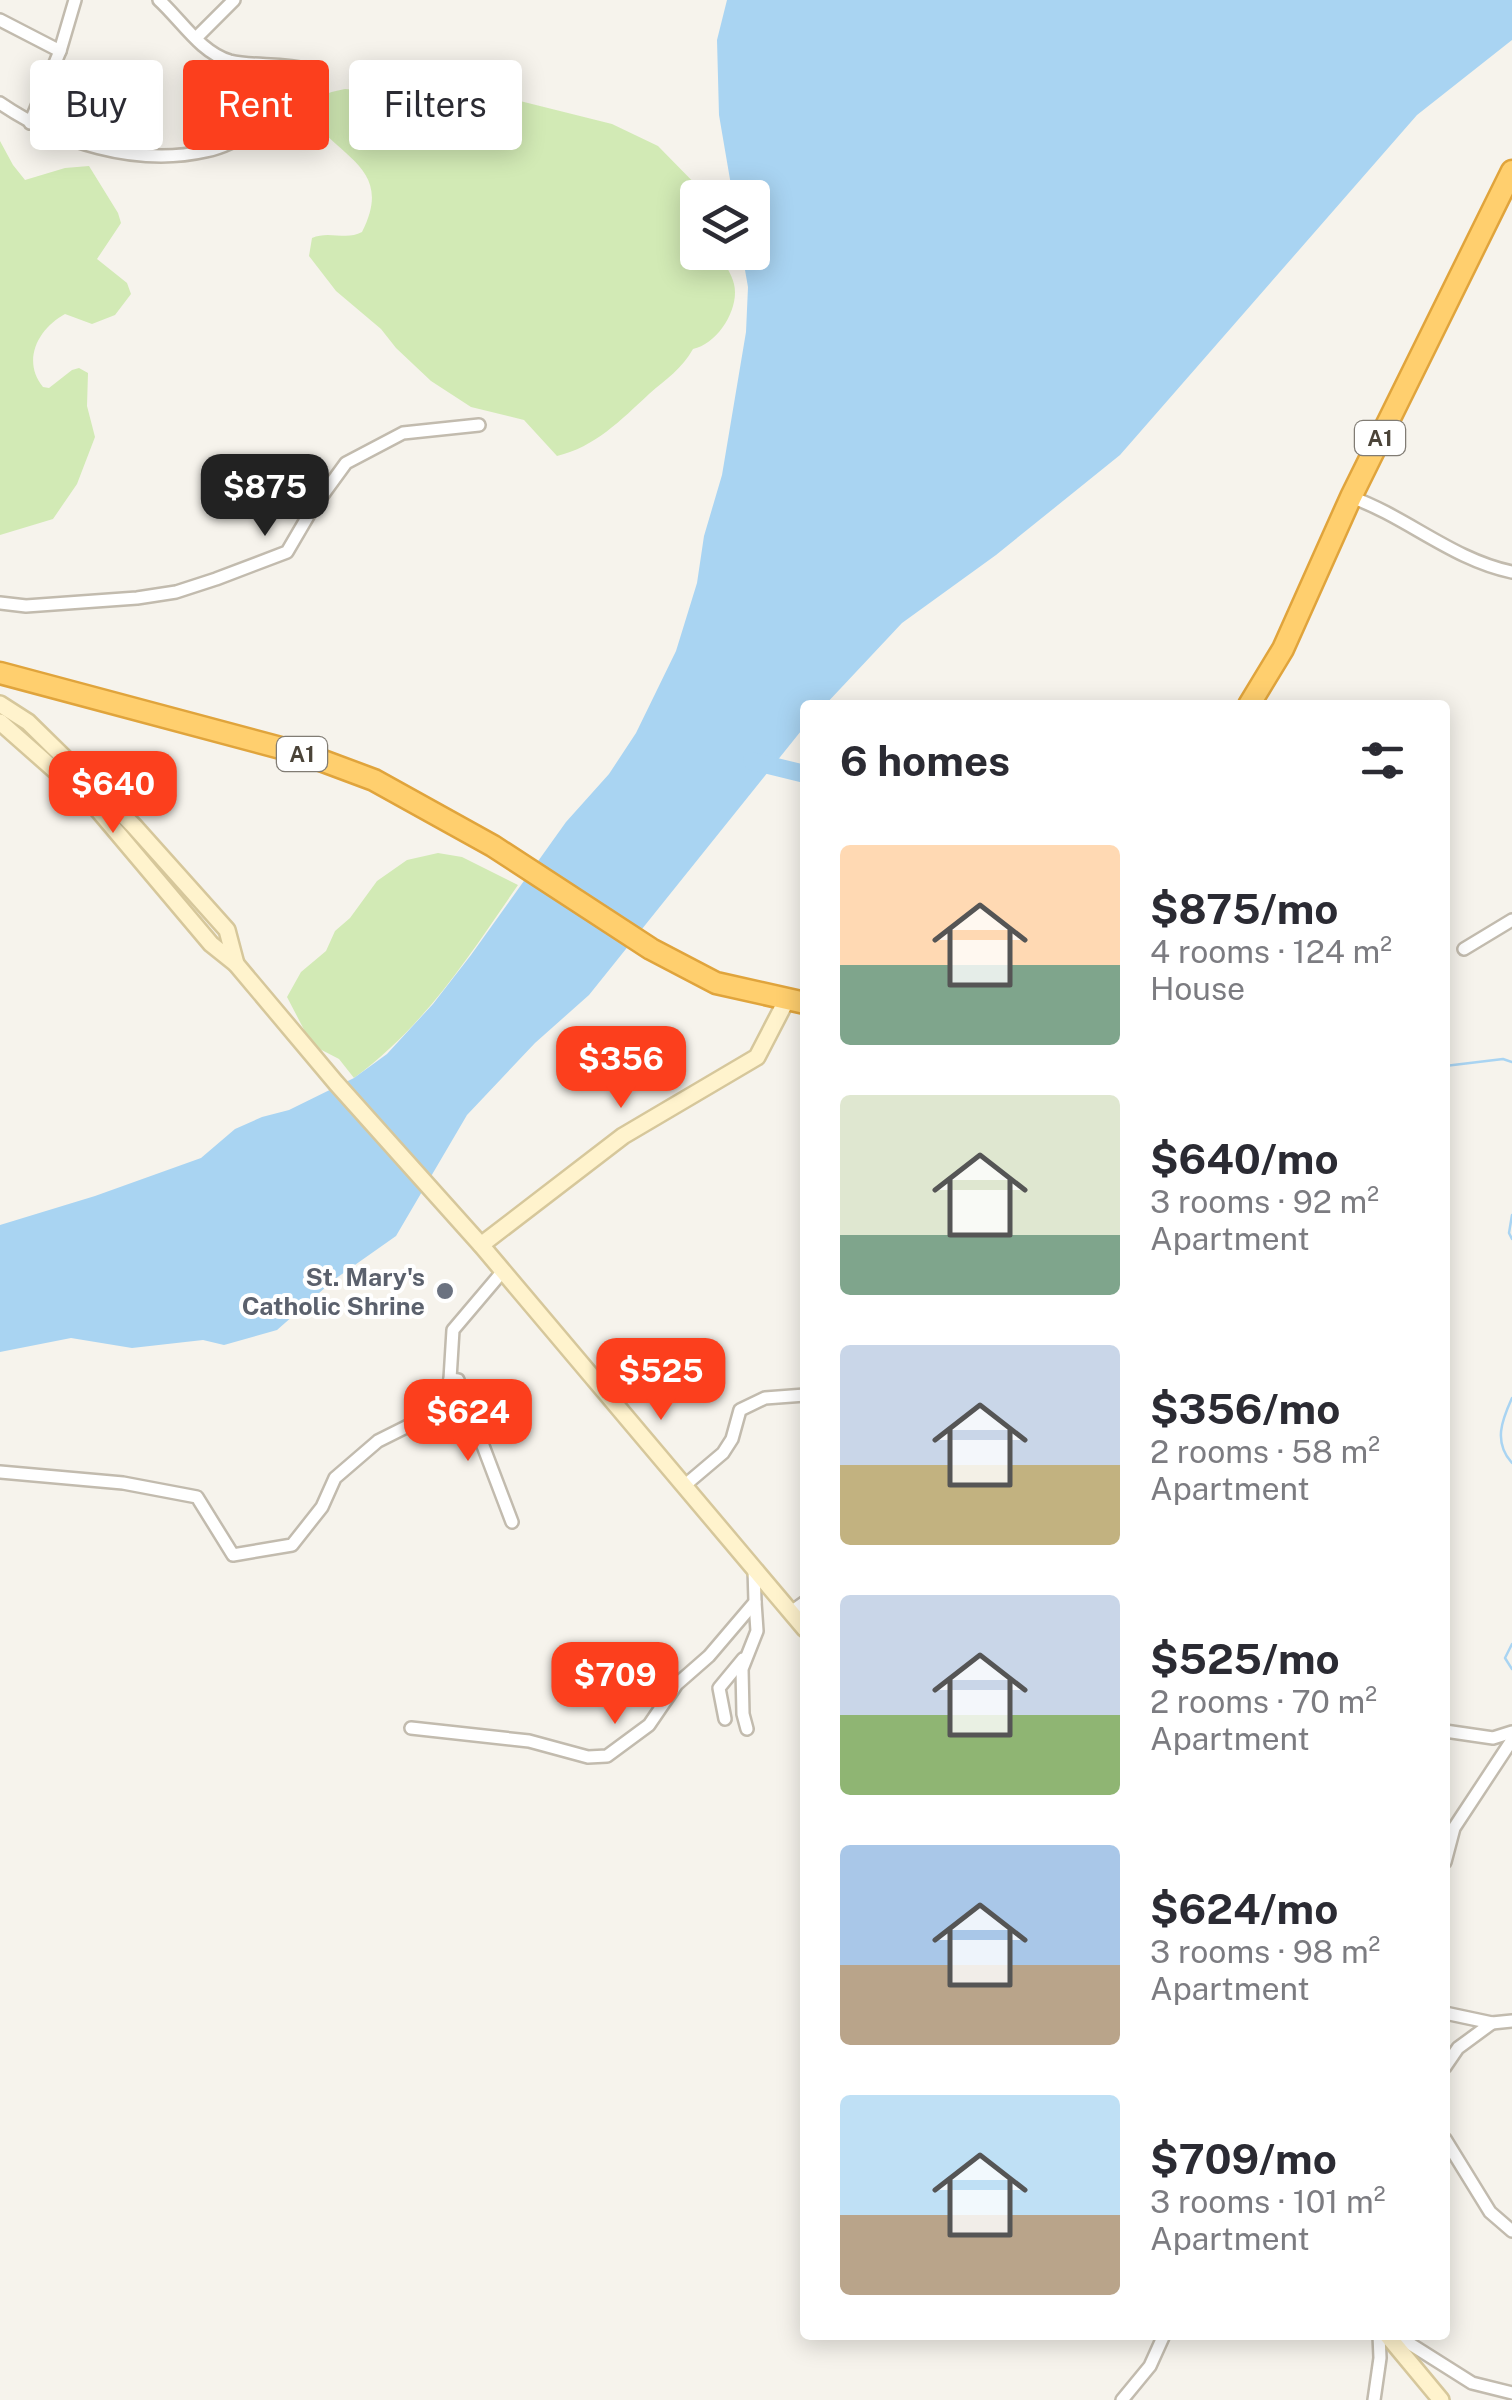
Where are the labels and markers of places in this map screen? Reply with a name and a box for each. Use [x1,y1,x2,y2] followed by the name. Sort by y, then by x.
[206,454,324,539] pin: $875
[54,751,172,836] pin: $640
[562,1026,680,1111] pin: $356
[242,1262,425,1321] place label: St. Mary's Catholic Shrine
[434,1280,456,1302] marker: St. Mary's Catholic Shrine
[602,1338,720,1423] pin: $525
[409,1379,527,1464] pin: $624
[556,1642,674,1727] pin: $709

